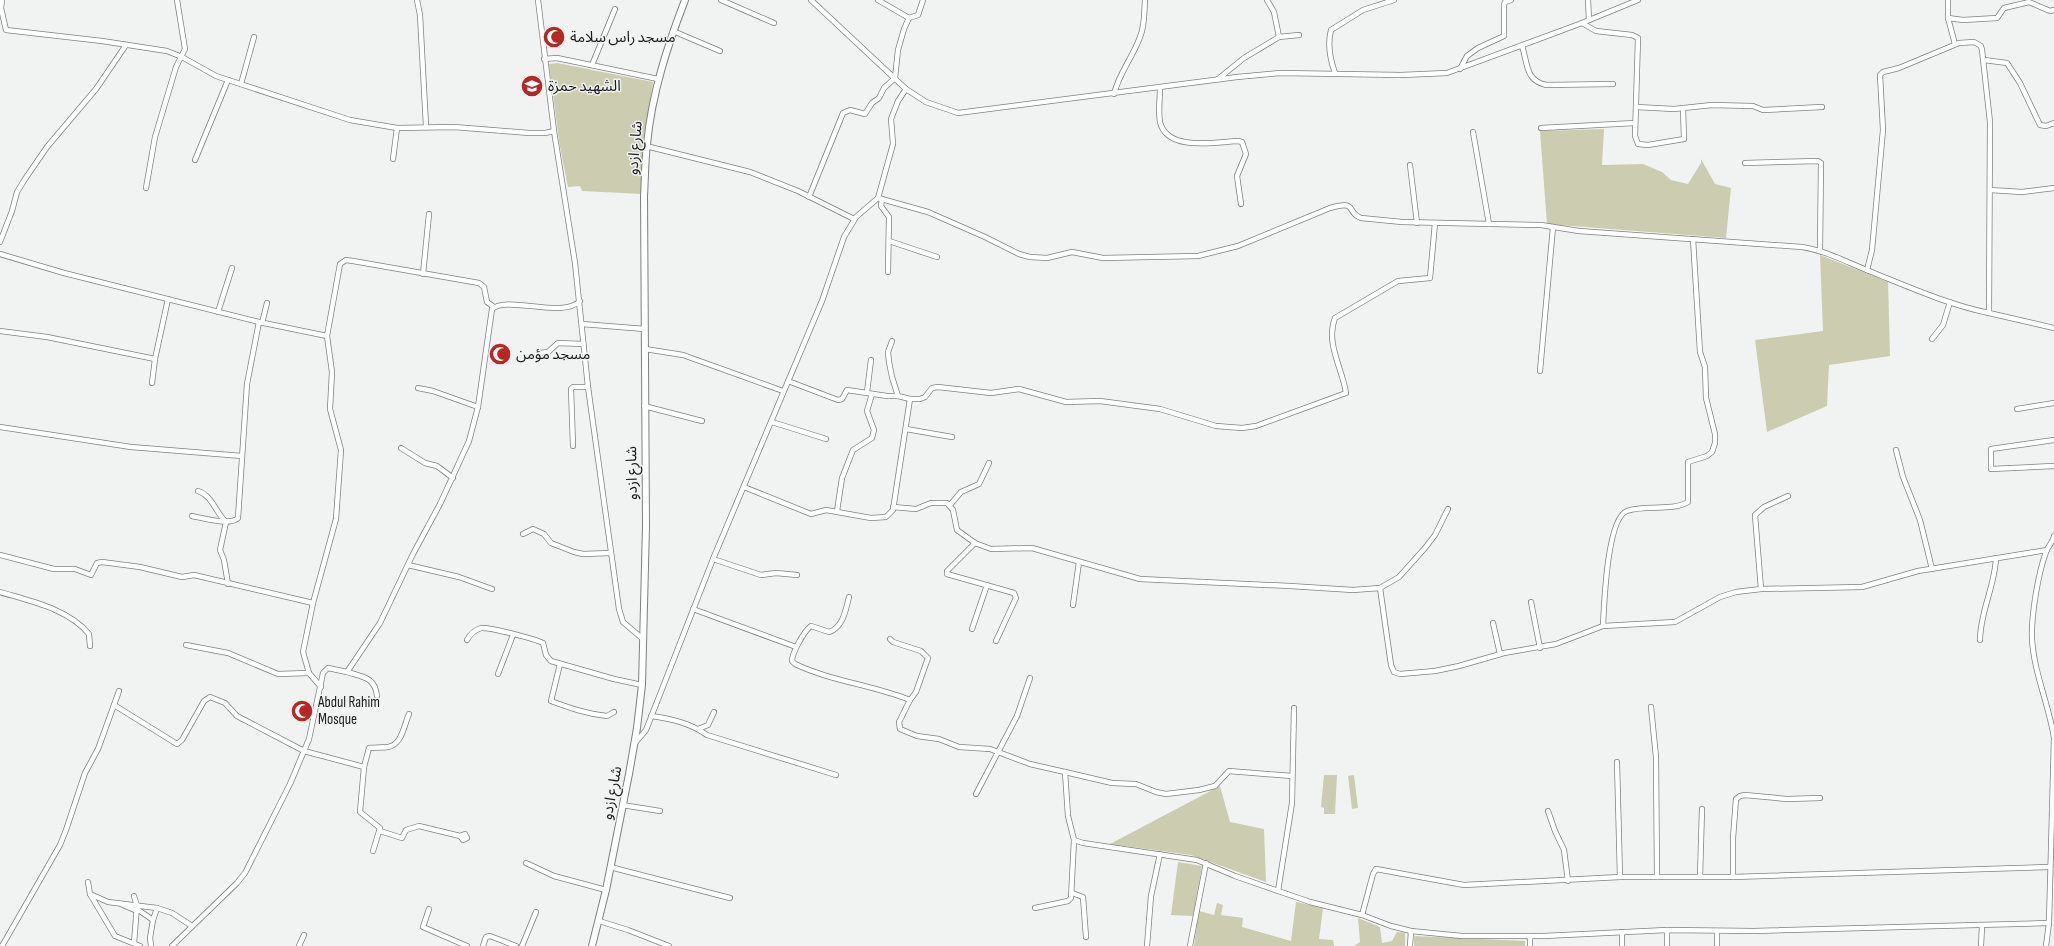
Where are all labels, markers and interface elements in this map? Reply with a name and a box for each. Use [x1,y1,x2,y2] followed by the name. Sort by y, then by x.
[541,24,567,50] mosque icon: مسجد راس سلامة
[570,28,676,47] place label: مسجد راس سلامة
[519,73,545,99] school or university icon: الشهيد حمزة
[548,77,621,96] place label: الشهيد حمزة
[623,120,649,176] street label: شارع ازدو
[487,341,513,367] mosque icon: مسجد مؤمن
[516,345,590,364] place label: مسجد مؤمن
[622,446,644,500] street label: شارع ازدو
[317,693,380,729] place label: Abdul Rahim Mosque
[289,698,315,724] mosque icon: Abdul Rahim Mosque
[598,764,628,822] street label: شارع ازدو

